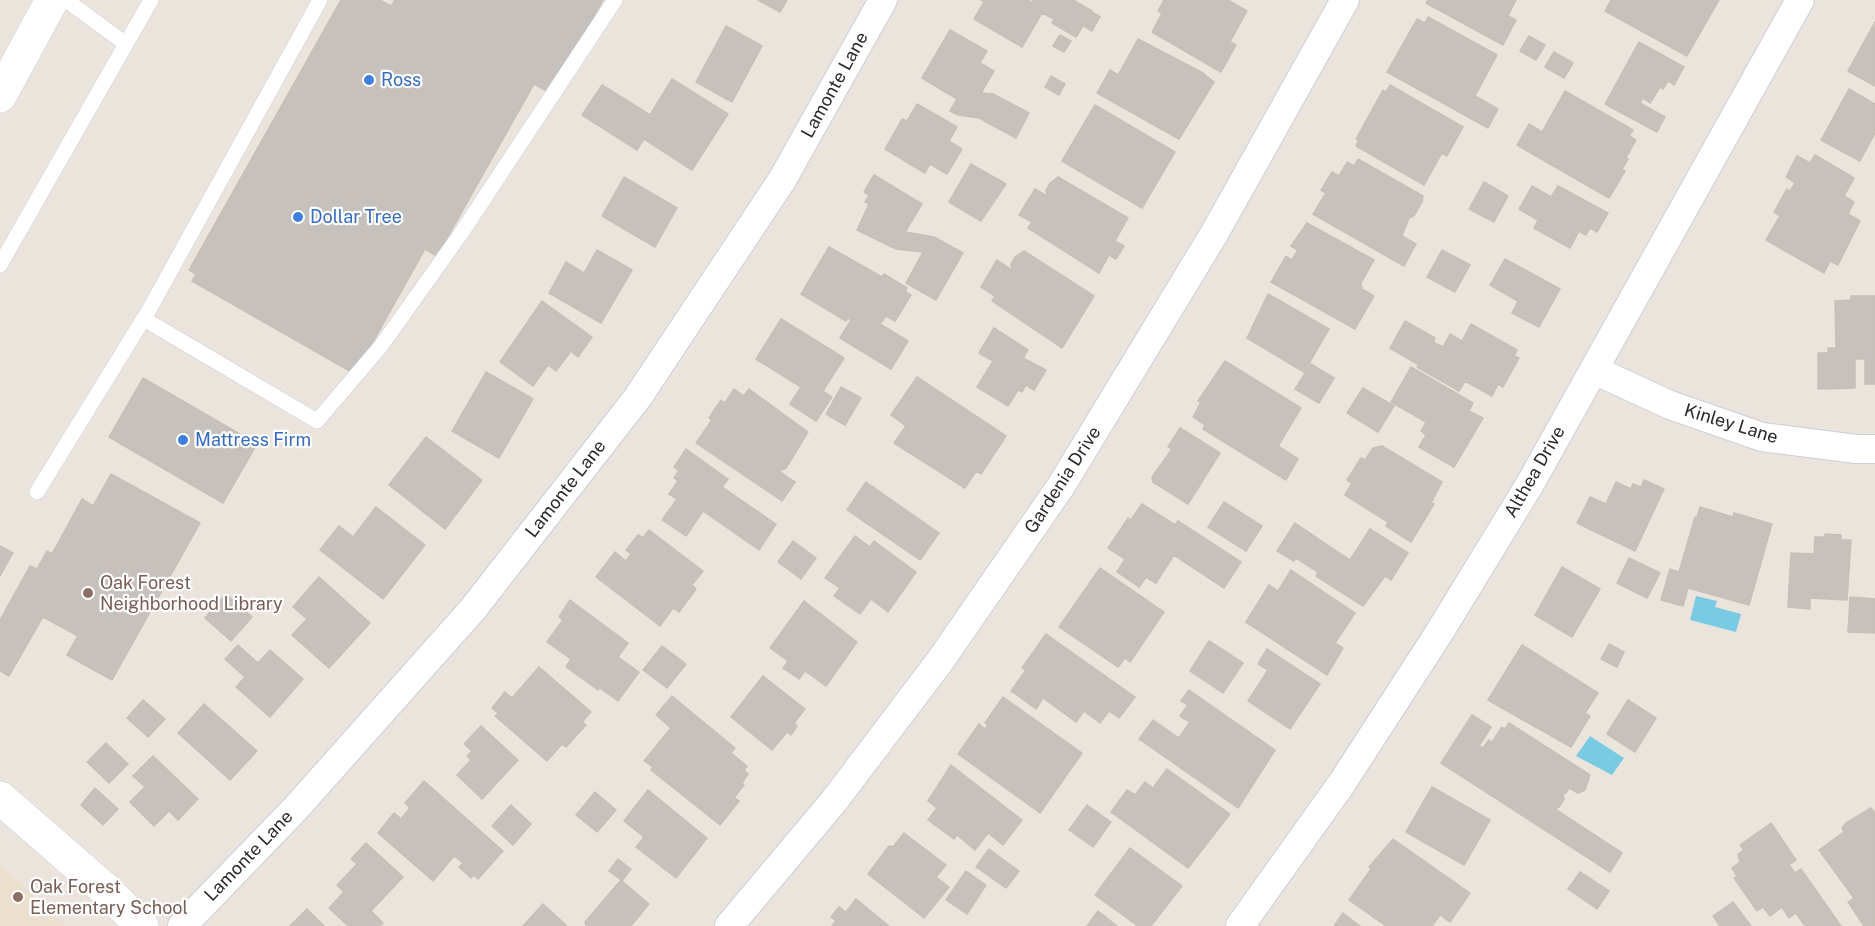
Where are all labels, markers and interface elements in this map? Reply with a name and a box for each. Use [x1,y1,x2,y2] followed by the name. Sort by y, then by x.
[797,28,873,142] street label: Lamonte Lane
[381,69,421,91] place label: Ross
[362,73,376,87] marker: Ross
[310,206,402,228] place label: Dollar Tree
[291,210,305,224] marker: Dollar Tree
[1681,399,1781,449] street label: Kinley Lane
[1020,422,1106,538] street label: Gardenia Drive
[1500,422,1570,522] street label: Althea Drive
[195,429,311,451] place label: Mattress Firm
[176,433,190,447] marker: Mattress Firm
[521,436,611,542] street label: Lamonte Lane
[100,572,283,614] place label: Oak Forest Neighborhood Library
[81,586,95,600] marker: Oak Forest Neighborhood Library
[200,806,298,906] street label: Lamonte Lane
[30,876,188,918] place label: Oak Forest Elementary School
[11,890,25,904] marker: Oak Forest Elementary School

